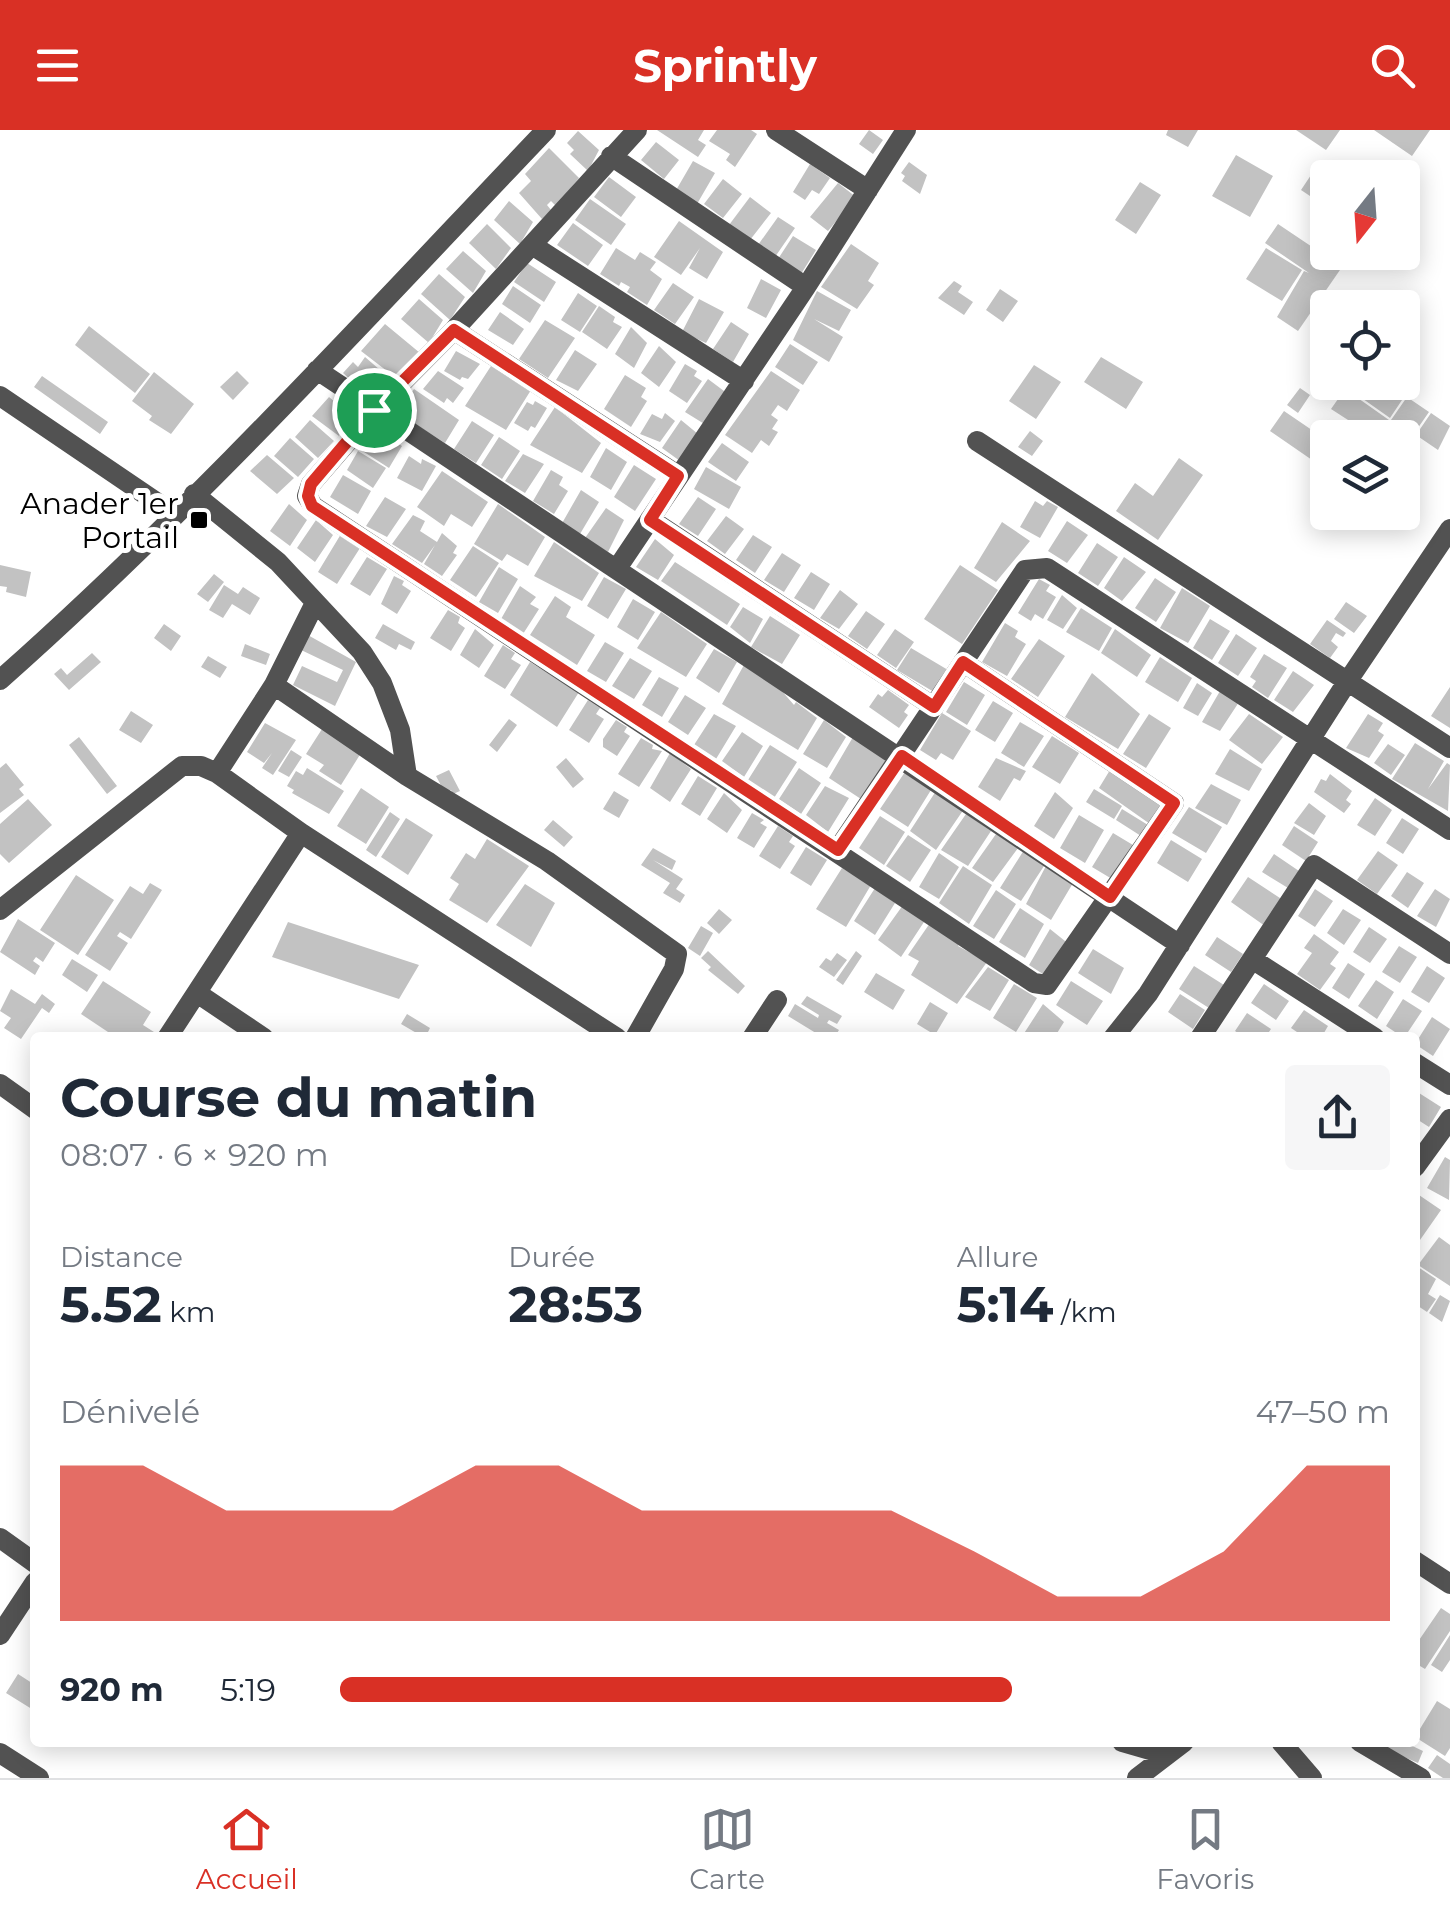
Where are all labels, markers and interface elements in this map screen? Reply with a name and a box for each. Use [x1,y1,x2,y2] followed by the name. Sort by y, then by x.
[30,38,85,93] icon: menu
[633,38,817,93] text: Sprintly
[1365,38,1420,93] icon: search
[1310,160,1420,270] north arrow
[1310,160,1420,530] map controls
[1310,290,1420,400] button: locate
[332,368,417,453] pin
[347,383,402,438] icon: arrive
[1310,420,1420,530] button: layers
[20,485,179,556] place label: Anader 1er Portail
[188,509,210,531] marker: Anader 1er Portail
[60,1064,537,1131] text: Course du matin
[1285,1065,1390,1170] button: share
[60,1135,329,1174] text: 08:07 · 6 × 920 m
[60,1240,183,1274] text: Distance
[508,1240,595,1274] text: Durée
[957,1240,1038,1274] text: Allure
[60,1274,162,1335] text: 5.52
[508,1274,643,1335] text: 28:53
[957,1274,1054,1335] text: 5:14
[162,1295,215,1329] text: km
[1054,1295,1117,1329] text: /km
[60,1392,200,1431] text: Dénivelé
[1256,1392,1390,1431] text: 47–50 m
[60,1670,164,1709] text: 920 m
[220,1670,276,1709] text: 5:19
[196,1802,298,1896] tab: Accueil
[689,1802,765,1896] tab: Carte
[1156,1802,1254,1896] tab: Favoris

